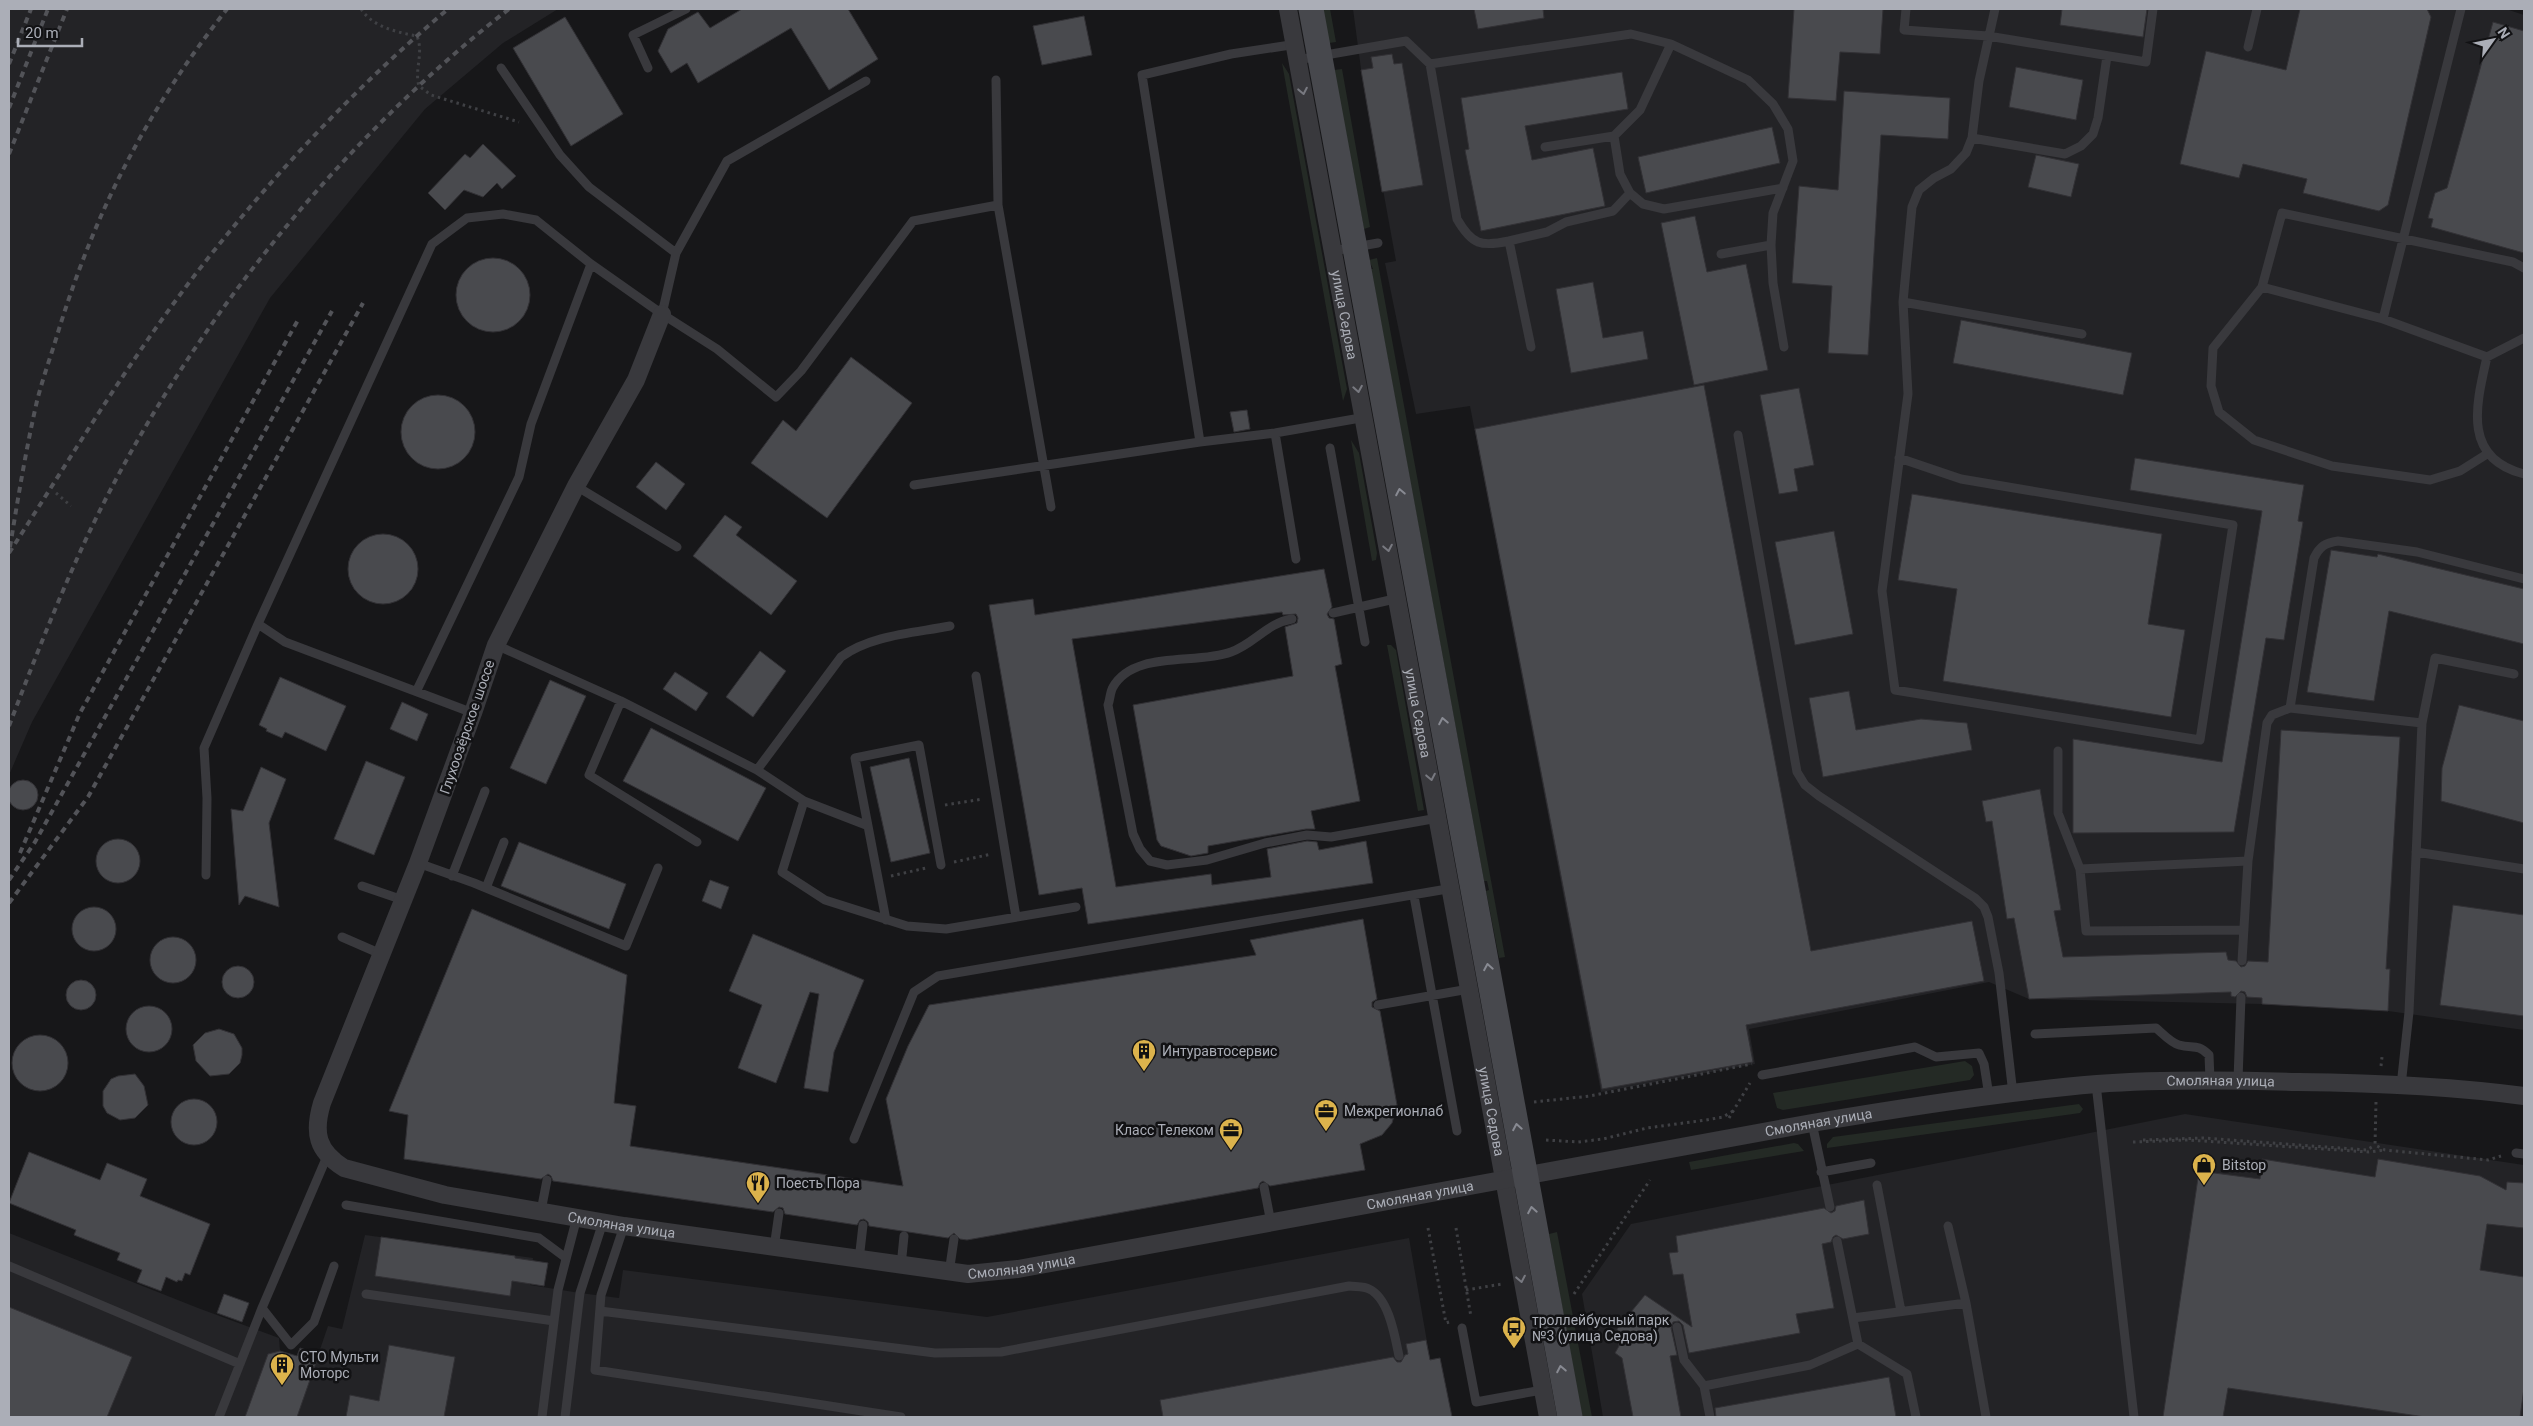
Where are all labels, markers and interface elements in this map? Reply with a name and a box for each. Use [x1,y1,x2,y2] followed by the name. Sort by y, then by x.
[18,15,81,47] scale bar
[2468,15,2518,65] north arrow
[25,24,59,42] text: 20 m
[2494,24,2513,41] text: N
[1297,87,1308,96] one-way arrow
[1328,269,1361,361] street label: улица Седова
[1352,384,1363,393] one-way arrow
[1396,488,1406,497] one-way arrow
[1382,544,1392,553] one-way arrow
[436,658,498,796] street label: Глухоозёрское шоссе
[1402,667,1434,759] street label: улица Седова
[1438,717,1448,725] one-way arrow
[1425,772,1435,781] one-way arrow
[1484,962,1494,971] one-way arrow
[1131,1038,1157,1072] building icon: Интуравтосервис
[1162,1043,1277,1059] place label: Интуравтосервис
[1475,1065,1508,1157] street label: улица Седова
[2166,1072,2275,1089] street label: Смоляная улица
[1313,1098,1339,1132] office icon: Межрегионлаб
[1344,1103,1443,1119] place label: Межрегионлаб
[1764,1105,1873,1140] street label: Смоляная улица
[1218,1117,1244,1151] office icon: Класс Телеком
[1115,1122,1214,1138] place label: Класс Телеком
[1513,1122,1523,1131] one-way arrow
[2191,1152,2217,1186] shop icon: Bitstop
[2222,1157,2266,1173] place label: Bitstop
[745,1170,771,1204] restaurant icon: Поесть Пора
[776,1175,860,1191] place label: Поесть Пора
[1365,1177,1475,1213] street label: Смоляная улица
[1527,1205,1537,1214] one-way arrow
[567,1208,676,1241] street label: Смоляная улица
[967,1251,1077,1282] street label: Смоляная улица
[1516,1274,1526,1283] one-way arrow
[1532,1312,1670,1345] place label: троллейбусный парк №3 (улица Седова)
[1501,1315,1527,1349] bus stop icon: троллейбусный парк №3 (улица Седова)
[300,1349,379,1381] place label: СТО Мульти Моторс
[269,1352,295,1386] building icon: СТО Мульти Моторс
[1557,1365,1567,1374] one-way arrow

